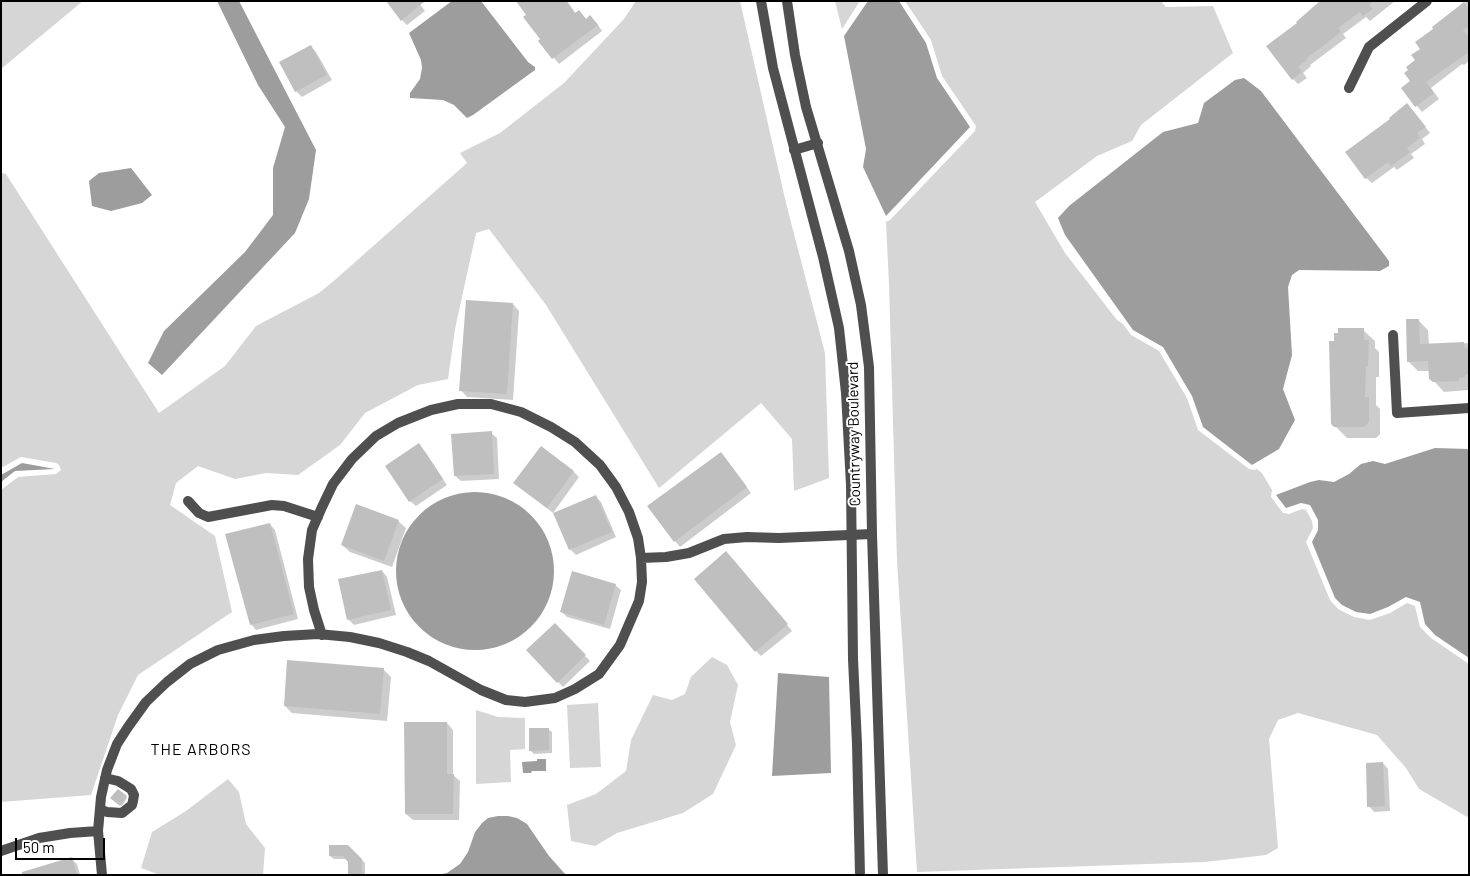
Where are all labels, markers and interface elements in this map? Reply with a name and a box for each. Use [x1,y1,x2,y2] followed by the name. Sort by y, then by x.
[844,361,864,507] street label: Countryway Boulevard
[149,740,253,760] district label: THE ARBORS
[18,828,108,860] scale bar
[23,838,55,856] text: 50 m

